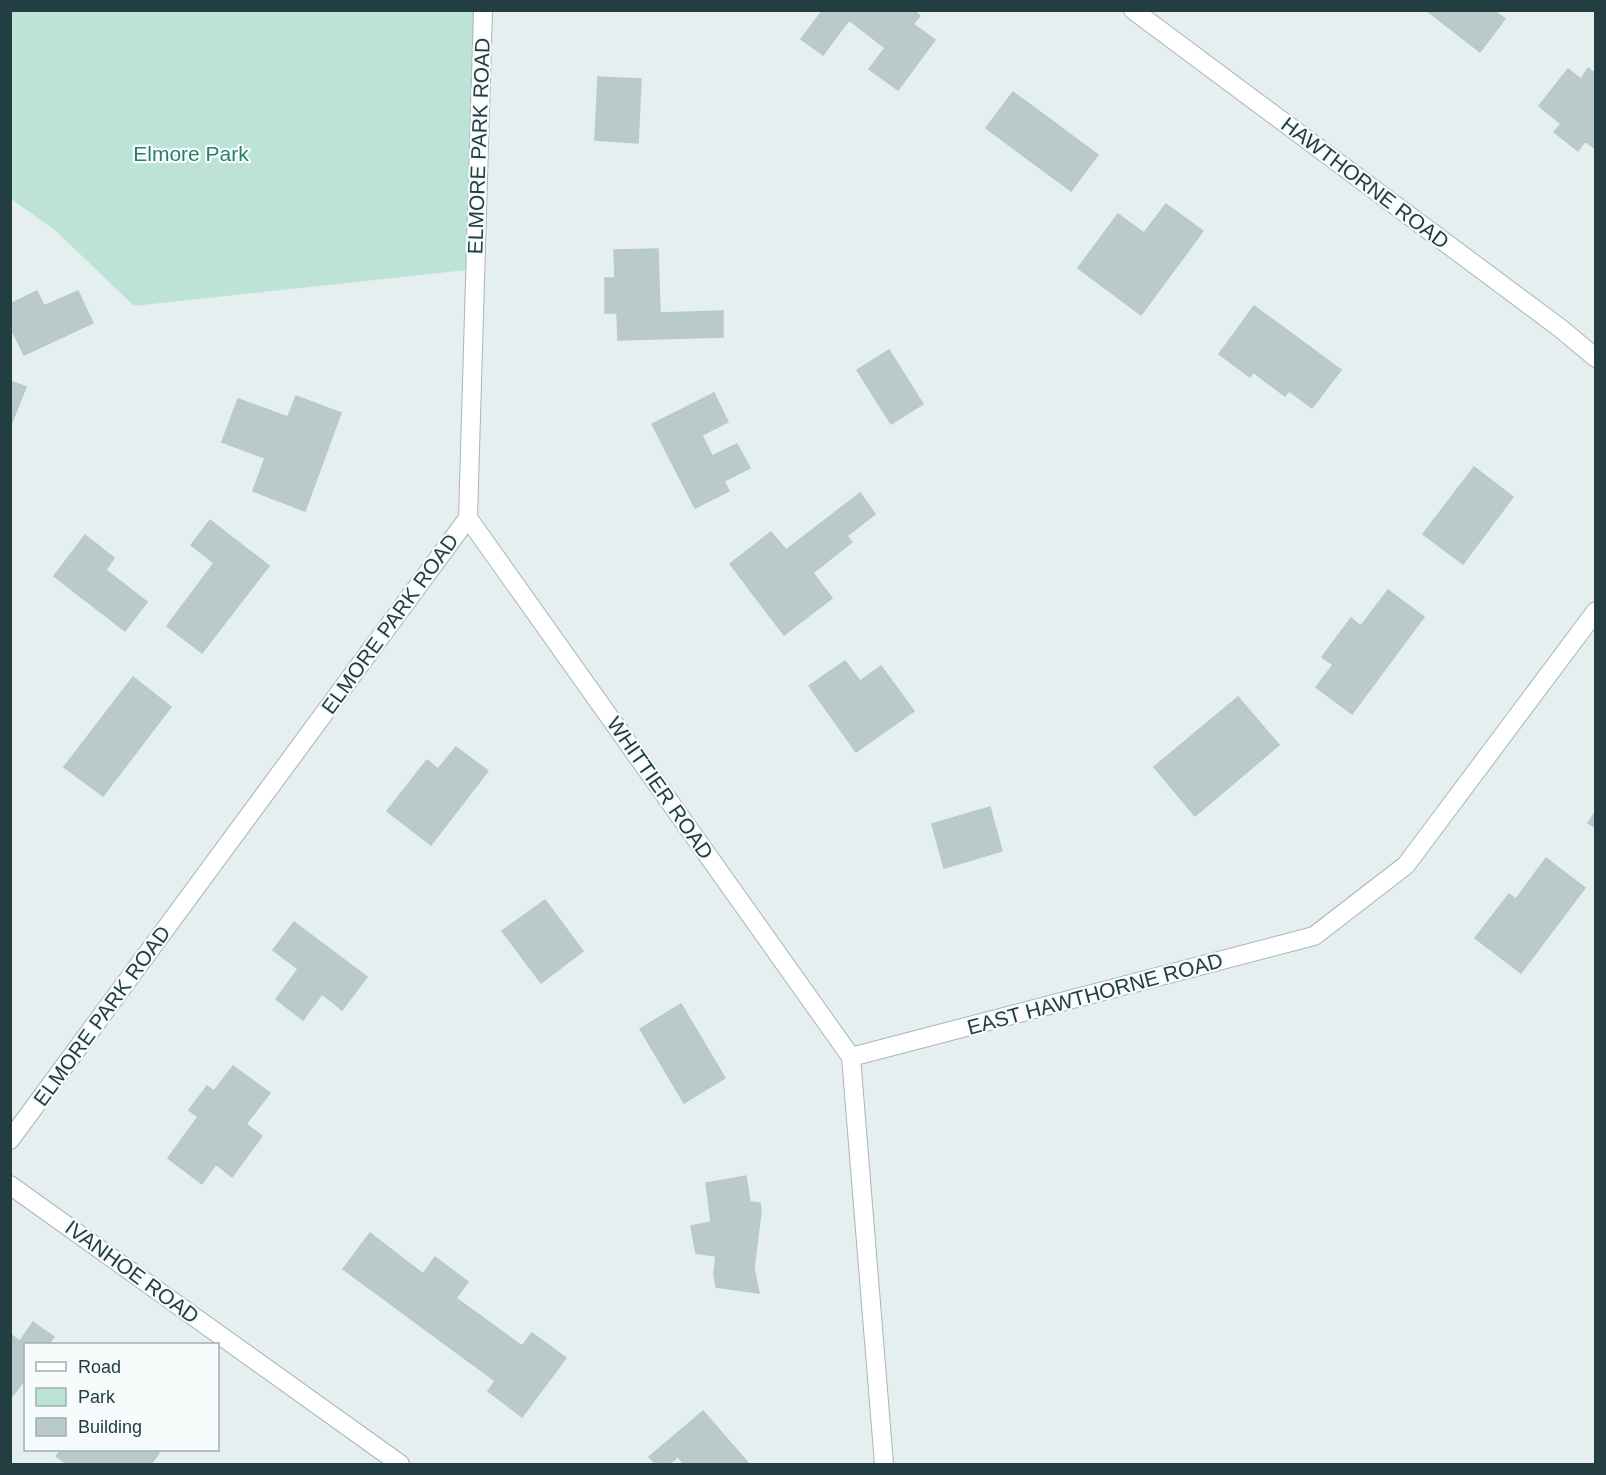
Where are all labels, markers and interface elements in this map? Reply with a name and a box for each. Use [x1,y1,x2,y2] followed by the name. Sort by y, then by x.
[463,37,494,255] street label: ELMORE PARK ROAD
[1277,112,1453,253] street label: HAWTHORNE ROAD
[133,142,249,165] park label: Elmore Park
[317,529,463,718] street label: ELMORE PARK ROAD
[603,712,718,863] street label: WHITTIER ROAD
[29,921,175,1110] street label: ELMORE PARK ROAD
[965,948,1225,1039] street label: EAST HAWTHORNE ROAD
[61,1215,204,1328] street label: IVANHOE ROAD
[24,1343,219,1451] legend
[78,1357,121,1377] text: Road
[78,1387,116,1407] text: Park
[78,1417,142,1437] text: Building

